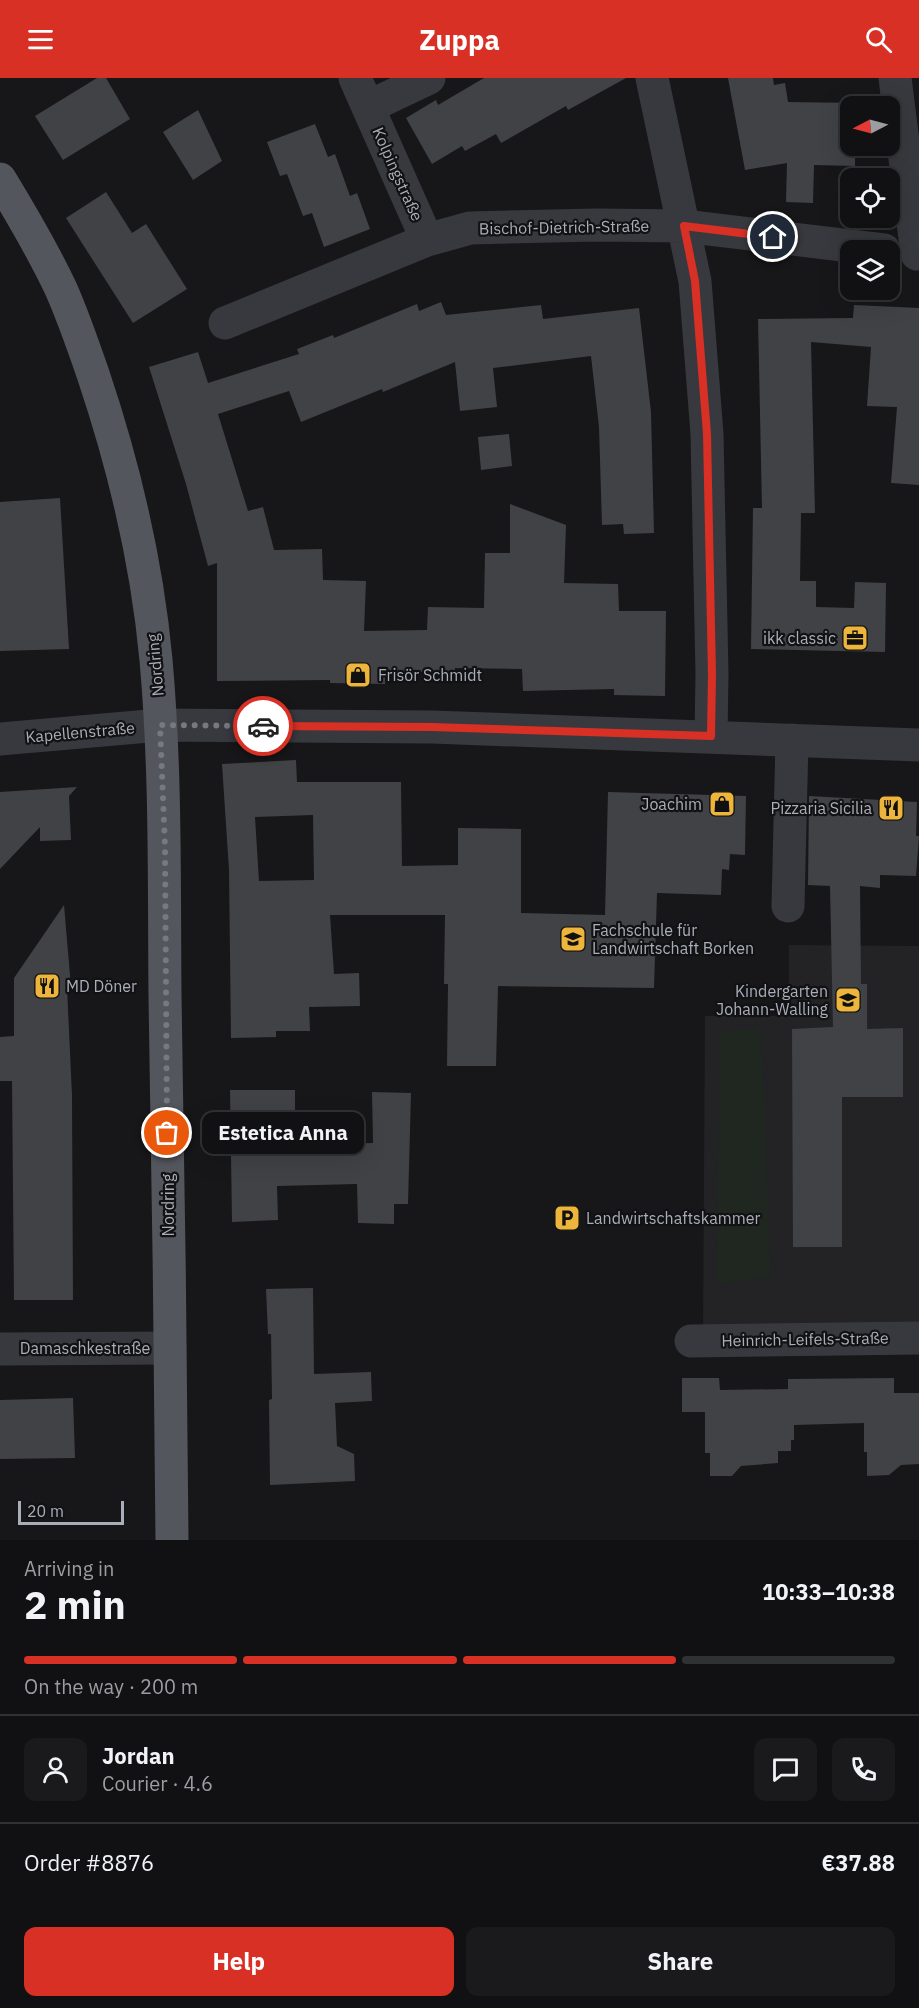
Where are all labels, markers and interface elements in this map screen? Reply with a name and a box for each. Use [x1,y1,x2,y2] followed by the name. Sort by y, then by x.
[419,22,500,57] text: Zuppa
[24,23,57,56] icon: menu
[862,23,895,56] icon: search
[840,96,900,156] north arrow
[840,96,900,300] map controls
[368,124,428,224] street label: Kolpingstraße
[840,168,900,228] button: locate
[747,211,798,262] pin
[479,216,650,238] street label: Bischof-Dietrich-Straße
[756,220,789,253] icon: home
[840,240,900,300] button: layers
[840,623,870,653] office icon: ikk classic
[763,628,836,648] place label: ikk classic
[142,632,168,697] street label: Nordring
[343,660,373,690] shop icon: Frisör Schmidt
[378,665,482,685] place label: Frisör Schmidt
[233,696,293,756] courier
[247,710,280,743] icon: car
[24,717,136,747] street label: Kapellenstraße
[707,789,737,819] shop icon: Joachim
[876,793,906,823] restaurant icon: Pizzaria Sicilia
[641,794,702,814] place label: Joachim
[770,798,872,818] place label: Pizzaria Sicilia
[592,920,754,958] place label: Fachschule für Landwirtschaft Borken
[558,924,588,954] school or university icon: Fachschule für Landwirtschaft Borken
[32,971,62,1001] restaurant icon: MD Döner
[66,976,137,996] place label: MD Döner
[716,981,829,1019] place label: Kindergarten Johann-Walling
[833,985,863,1015] school or university icon: Kindergarten Johann-Walling
[141,1107,192,1158] pin
[203,1112,365,1154] callout: Estetica Anna
[150,1116,183,1149] icon: bag
[218,1119,348,1146] text: Estetica Anna
[158,1173,178,1236] street label: Nordring
[552,1203,582,1233] parking icon: Landwirtschaftskammer
[586,1208,760,1228] place label: Landwirtschaftskammer
[721,1328,889,1350] street label: Heinrich-Leifels-Straße
[20,1338,150,1358] street label: Damaschkestraße
[18,1498,124,1526] scale bar
[27,1501,64,1521] text: 20 m
[24,1555,114,1582] text: Arriving in
[762,1577,895,1606] text: 10:33–10:38
[24,1579,126,1630] text: 2 min
[24,1673,198,1700] text: On the way · 200 m
[24,1738,87,1801] button: person
[754,1738,817,1801] button: chat
[832,1738,895,1801] button: phone
[102,1741,175,1770] text: Jordan
[102,1770,213,1797] text: Courier · 4.6
[24,1848,154,1877] text: Order #8876
[822,1848,895,1877] text: €37.88
[24,1927,454,1996] button: Help
[466,1927,895,1996] button: Share

